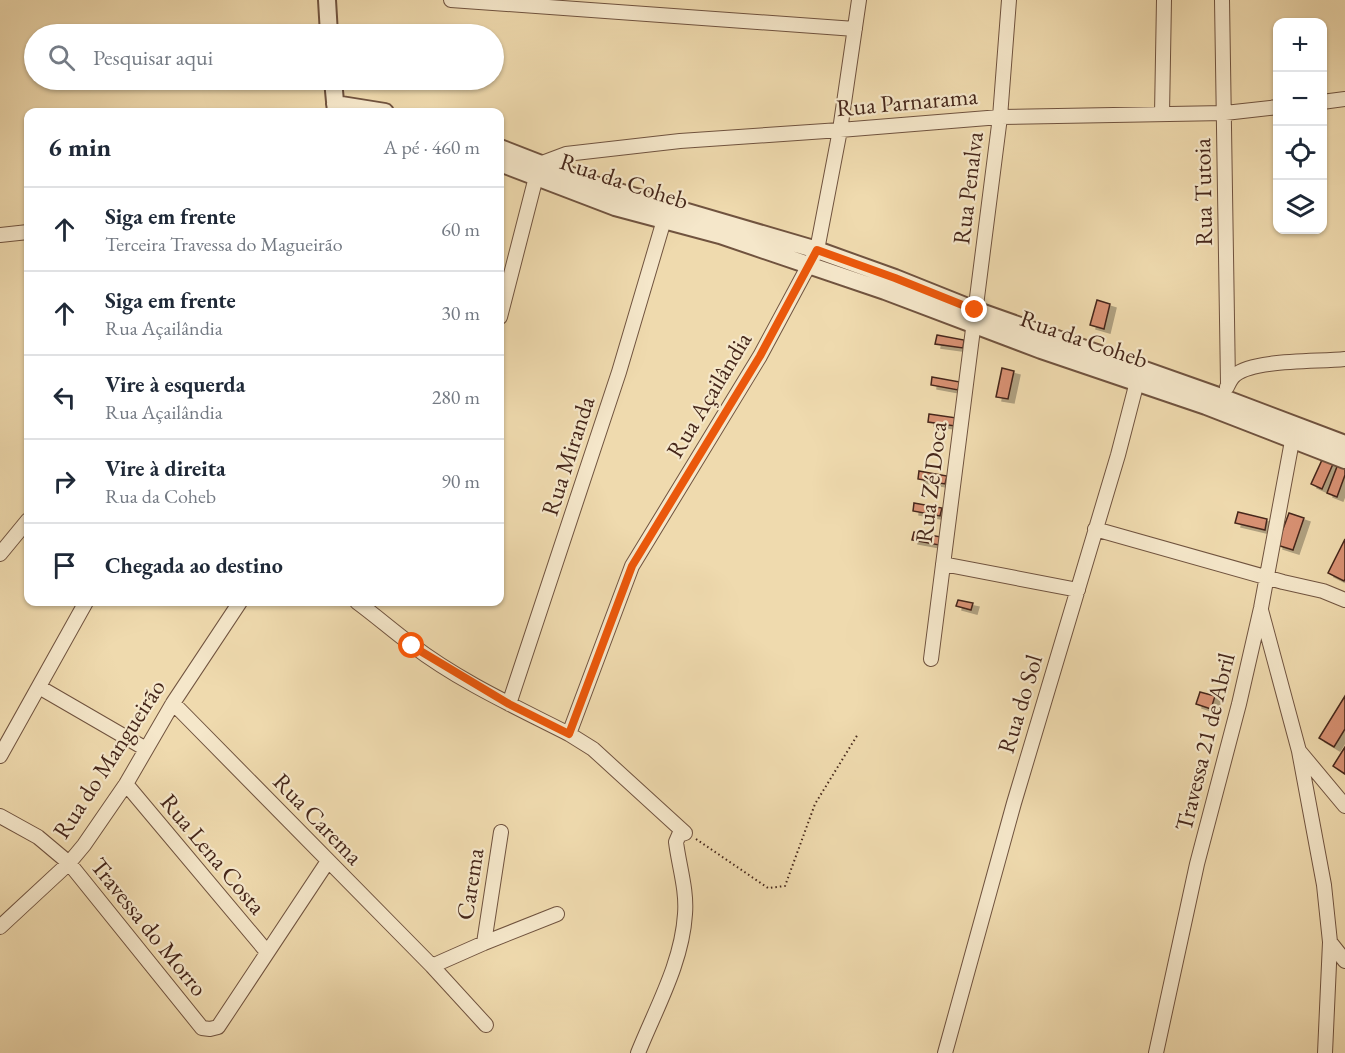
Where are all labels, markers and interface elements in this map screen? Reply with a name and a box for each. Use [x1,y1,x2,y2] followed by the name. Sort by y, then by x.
[1273,18,1327,234] map controls
[1273,18,1327,72] button: +
[24,24,504,90] search box
[45,41,78,74] icon: search
[93,43,213,72] text: Pesquisar aqui
[1273,72,1327,126] button: −
[835,80,979,123] street label: Rua Parnarama
[1273,126,1327,180] button: locate
[945,129,990,246] street label: Rua Penalva
[48,130,111,164] text: 6 min
[384,134,480,160] text: A pé · 460 m
[1186,137,1219,246] street label: Rua Tutoia
[556,145,692,216] street label: Rua da Coheb
[1273,180,1327,234] button: layers
[105,202,236,231] text: Siga em frente
[48,213,81,246] icon: ahead
[441,216,480,242] text: 60 m
[105,231,343,257] text: Terceira Travessa do Magueirão
[105,286,236,315] text: Siga em frente
[961,296,987,322] route end
[48,297,81,330] icon: ahead
[441,300,480,326] text: 30 m
[1016,302,1152,375] street label: Rua da Coheb
[105,315,223,341] text: Rua Açailândia
[659,326,758,463] street label: Rua Açailândia
[105,370,245,399] text: Vire à esquerda
[48,381,81,414] icon: left
[432,384,480,410] text: 280 m
[534,392,601,519] street label: Rua Miranda
[105,399,223,425] text: Rua Açailândia
[908,419,953,544] street label: Rua Zé Doca
[105,454,226,483] text: Vire à direita
[48,465,81,498] icon: right
[441,468,480,494] text: 90 m
[105,483,216,509] text: Rua da Coheb
[48,549,81,582] icon: arrive
[105,551,283,580] text: Chegada ao destino
[398,632,424,658] route start
[1167,649,1242,834] street label: Travessa 21 de Abril
[990,651,1049,757] street label: Rua do Sol
[45,673,172,844] street label: Rua do Mangueirão
[267,766,370,872] street label: Rua Carema
[154,787,273,921] street label: Rua Lena Costa
[449,845,491,922] street label: Carema
[84,851,215,1002] street label: Travessa do Morro

